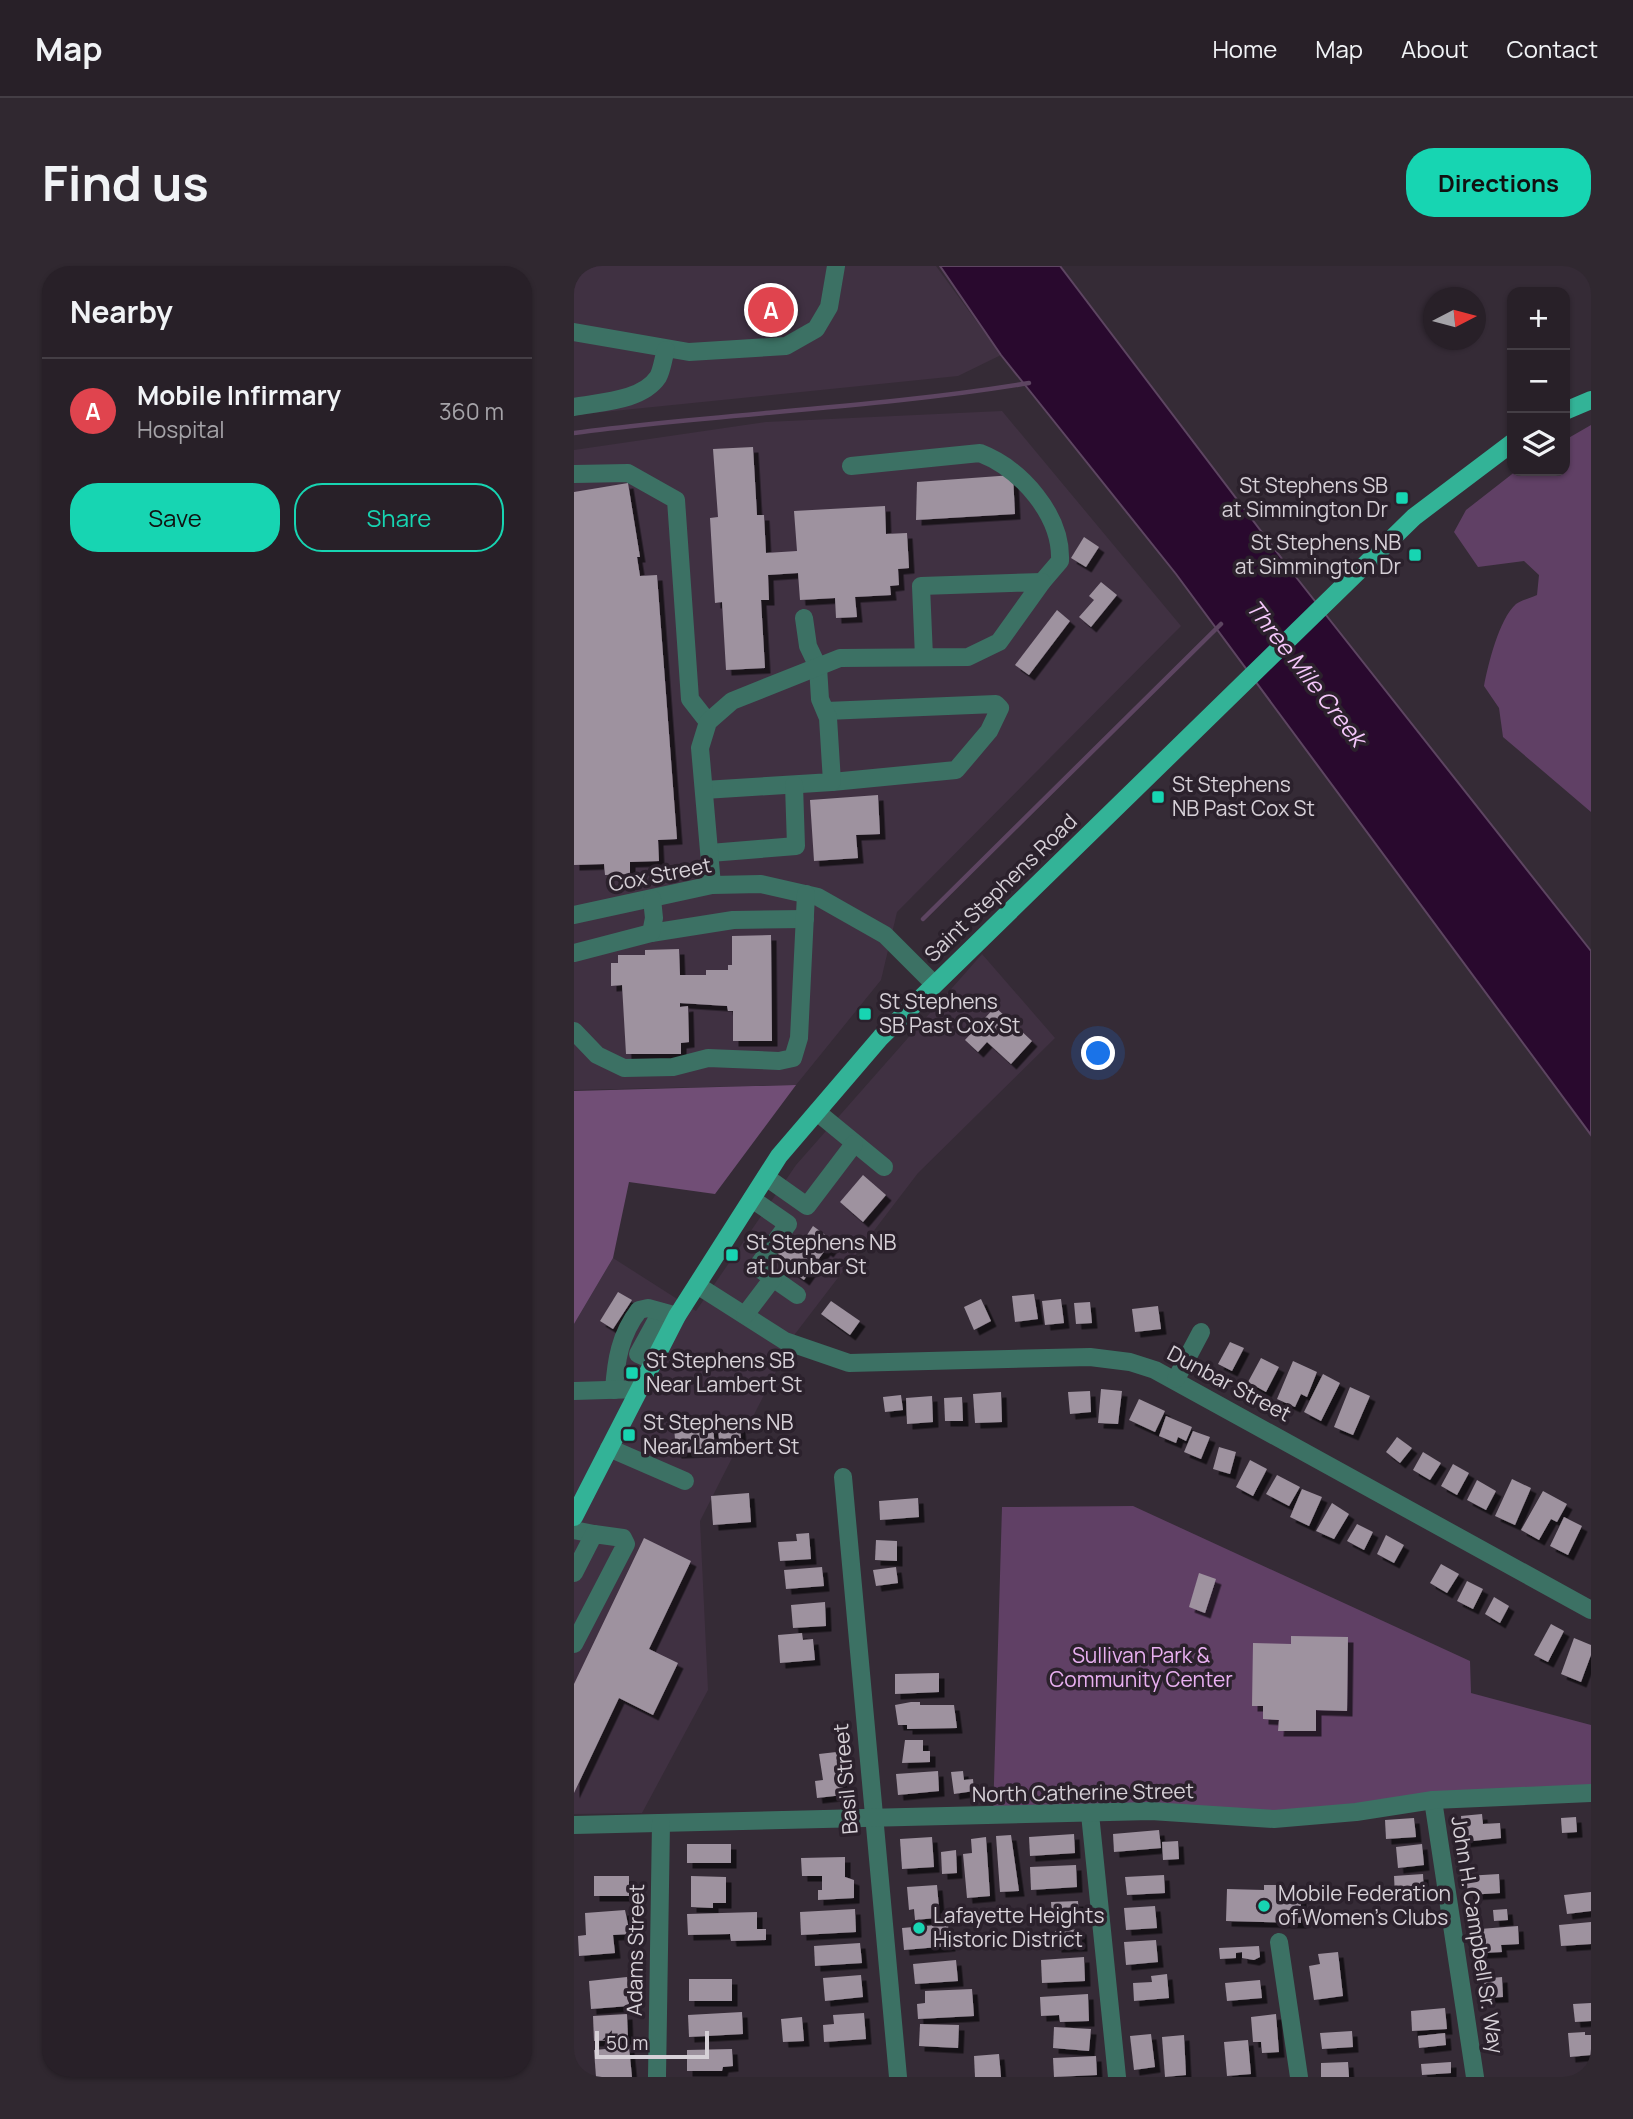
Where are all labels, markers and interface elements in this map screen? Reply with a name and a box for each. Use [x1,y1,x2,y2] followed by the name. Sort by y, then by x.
[35,26,103,71] text: Map
[1212,32,1277,65] text: Home
[1315,32,1363,65] text: Map
[1401,32,1469,65] text: About
[1507,32,1598,65] text: Contact
[1406,148,1591,217] button: Directions
[42,149,209,216] text: Find us
[748,284,794,336] pin: A
[1423,287,1486,350] north arrow
[1507,287,1570,476] map controls
[1507,287,1570,350] button: +
[70,291,173,332] text: Nearby
[1507,350,1570,413] button: −
[137,377,341,413] text: Mobile Infirmary
[85,395,101,427] text: A
[439,395,504,427] text: 360 m
[137,413,225,445] text: Hospital
[1507,413,1570,476] button: layers
[1222,471,1388,523] place label: St Stephens SB at Simmington Dr
[70,483,280,552] button: Save
[294,483,504,552] button: Share
[1394,490,1410,506] marker: St Stephens SB at Simmington Dr
[1235,528,1401,580] place label: St Stephens NB at Simmington Dr
[1407,547,1423,563] marker: St Stephens NB at Simmington Dr
[1239,592,1376,755] water label: Three Mile Creek
[1172,770,1315,822] place label: St Stephens NB Past Cox St
[1150,789,1166,805] marker: St Stephens NB Past Cox St
[918,807,1083,967] street label: Saint Stephens Road
[606,850,714,898] street label: Cox Street
[879,987,1020,1039] place label: St Stephens SB Past Cox St
[857,1006,873,1022] marker: St Stephens SB Past Cox St
[1081,1036,1115,1070] your location
[746,1228,896,1280] place label: St Stephens NB at Dunbar St
[724,1247,740,1263] marker: St Stephens NB at Dunbar St
[1163,1339,1296,1428] street label: Dunbar Street
[646,1346,802,1398] place label: St Stephens SB Near Lambert St
[624,1365,640,1381] marker: St Stephens SB Near Lambert St
[643,1408,799,1460] place label: St Stephens NB Near Lambert St
[621,1427,637,1443] marker: St Stephens NB Near Lambert St
[1049,1641,1233,1693] park label: Sullivan Park & Community Center
[826,1722,864,1836] street label: Basil Street
[972,1776,1194,1808] street label: North Catherine Street
[1445,1814,1511,2056] street label: John H. Campbell Sr. Way
[1278,1879,1451,1931] place label: Mobile Federation of Women's Clubs
[620,1884,650,2016] street label: Adams Street
[1256,1898,1272,1914] marker: Mobile Federation of Women's Clubs
[933,1901,1104,1953] place label: Lafayette Heights Historic District
[911,1920,927,1936] marker: Lafayette Heights Historic District
[595,2028,709,2060] scale bar
[606,2030,648,2056] text: 50 m

